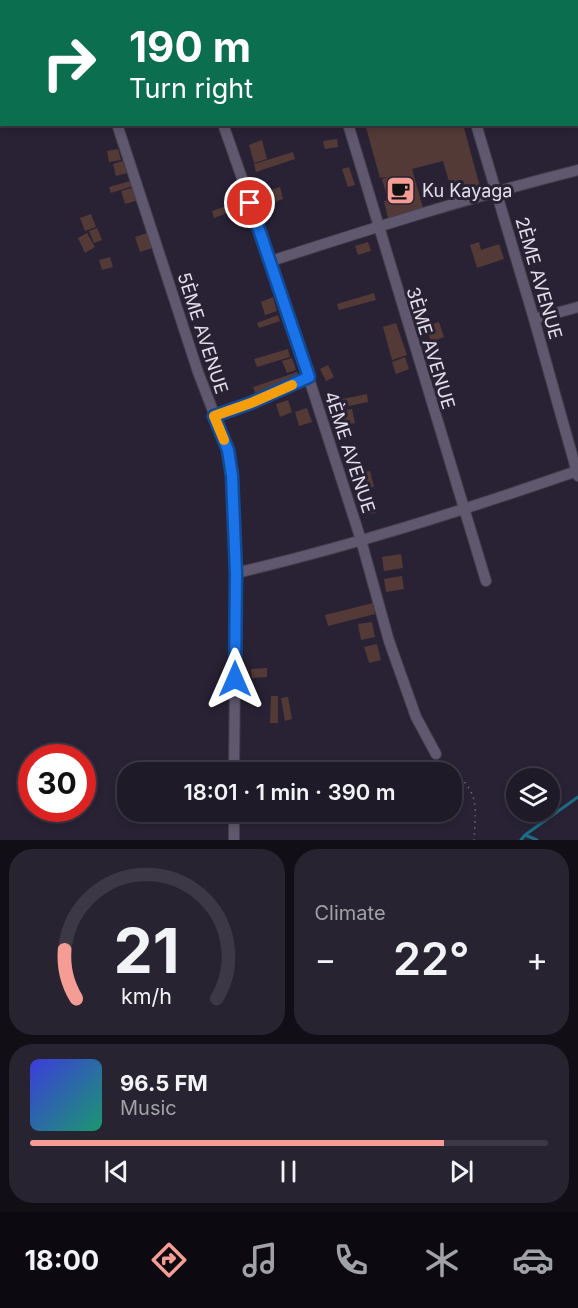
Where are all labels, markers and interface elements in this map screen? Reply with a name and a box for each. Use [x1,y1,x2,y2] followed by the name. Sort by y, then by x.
[129,21,251,72] text: 190 m
[30,24,108,102] icon: right
[129,72,253,105] text: Turn right
[385,174,417,206] cafe icon: Ku Kayaga
[224,177,275,228] pin
[422,180,512,201] place label: Ku Kayaga
[233,186,266,219] icon: arrive
[512,214,567,342] street label: 2ÈME AVENUE
[174,269,233,396] street label: 5ÈME AVENUE
[402,284,460,411] street label: 3ÈME AVENUE
[320,388,381,516] street label: 4ÈME AVENUE
[203,647,267,711] position arrow
[18,744,96,822] speed limit sign: 30
[506,768,560,822] map controls
[506,768,560,822] button: layers
[183,779,396,805] text: 18:01 · 1 min · 390 m
[315,901,386,925] text: Climate
[114,913,180,988] text: 21
[393,931,470,986] text: 22°
[315,939,336,979] text: −
[526,939,548,979] text: +
[121,983,172,1009] text: km/h
[120,1070,208,1096] text: 96.5 FM
[120,1096,177,1120] text: Music
[100,1155,133,1188] icon: previous
[272,1155,305,1188] icon: pause
[445,1155,478,1188] icon: next
[148,1239,190,1281] icon: directions
[239,1239,281,1281] icon: music
[330,1239,372,1281] icon: phone
[421,1239,463,1281] icon: climate
[512,1239,554,1281] icon: car
[24,1244,99,1277] text: 18:00

